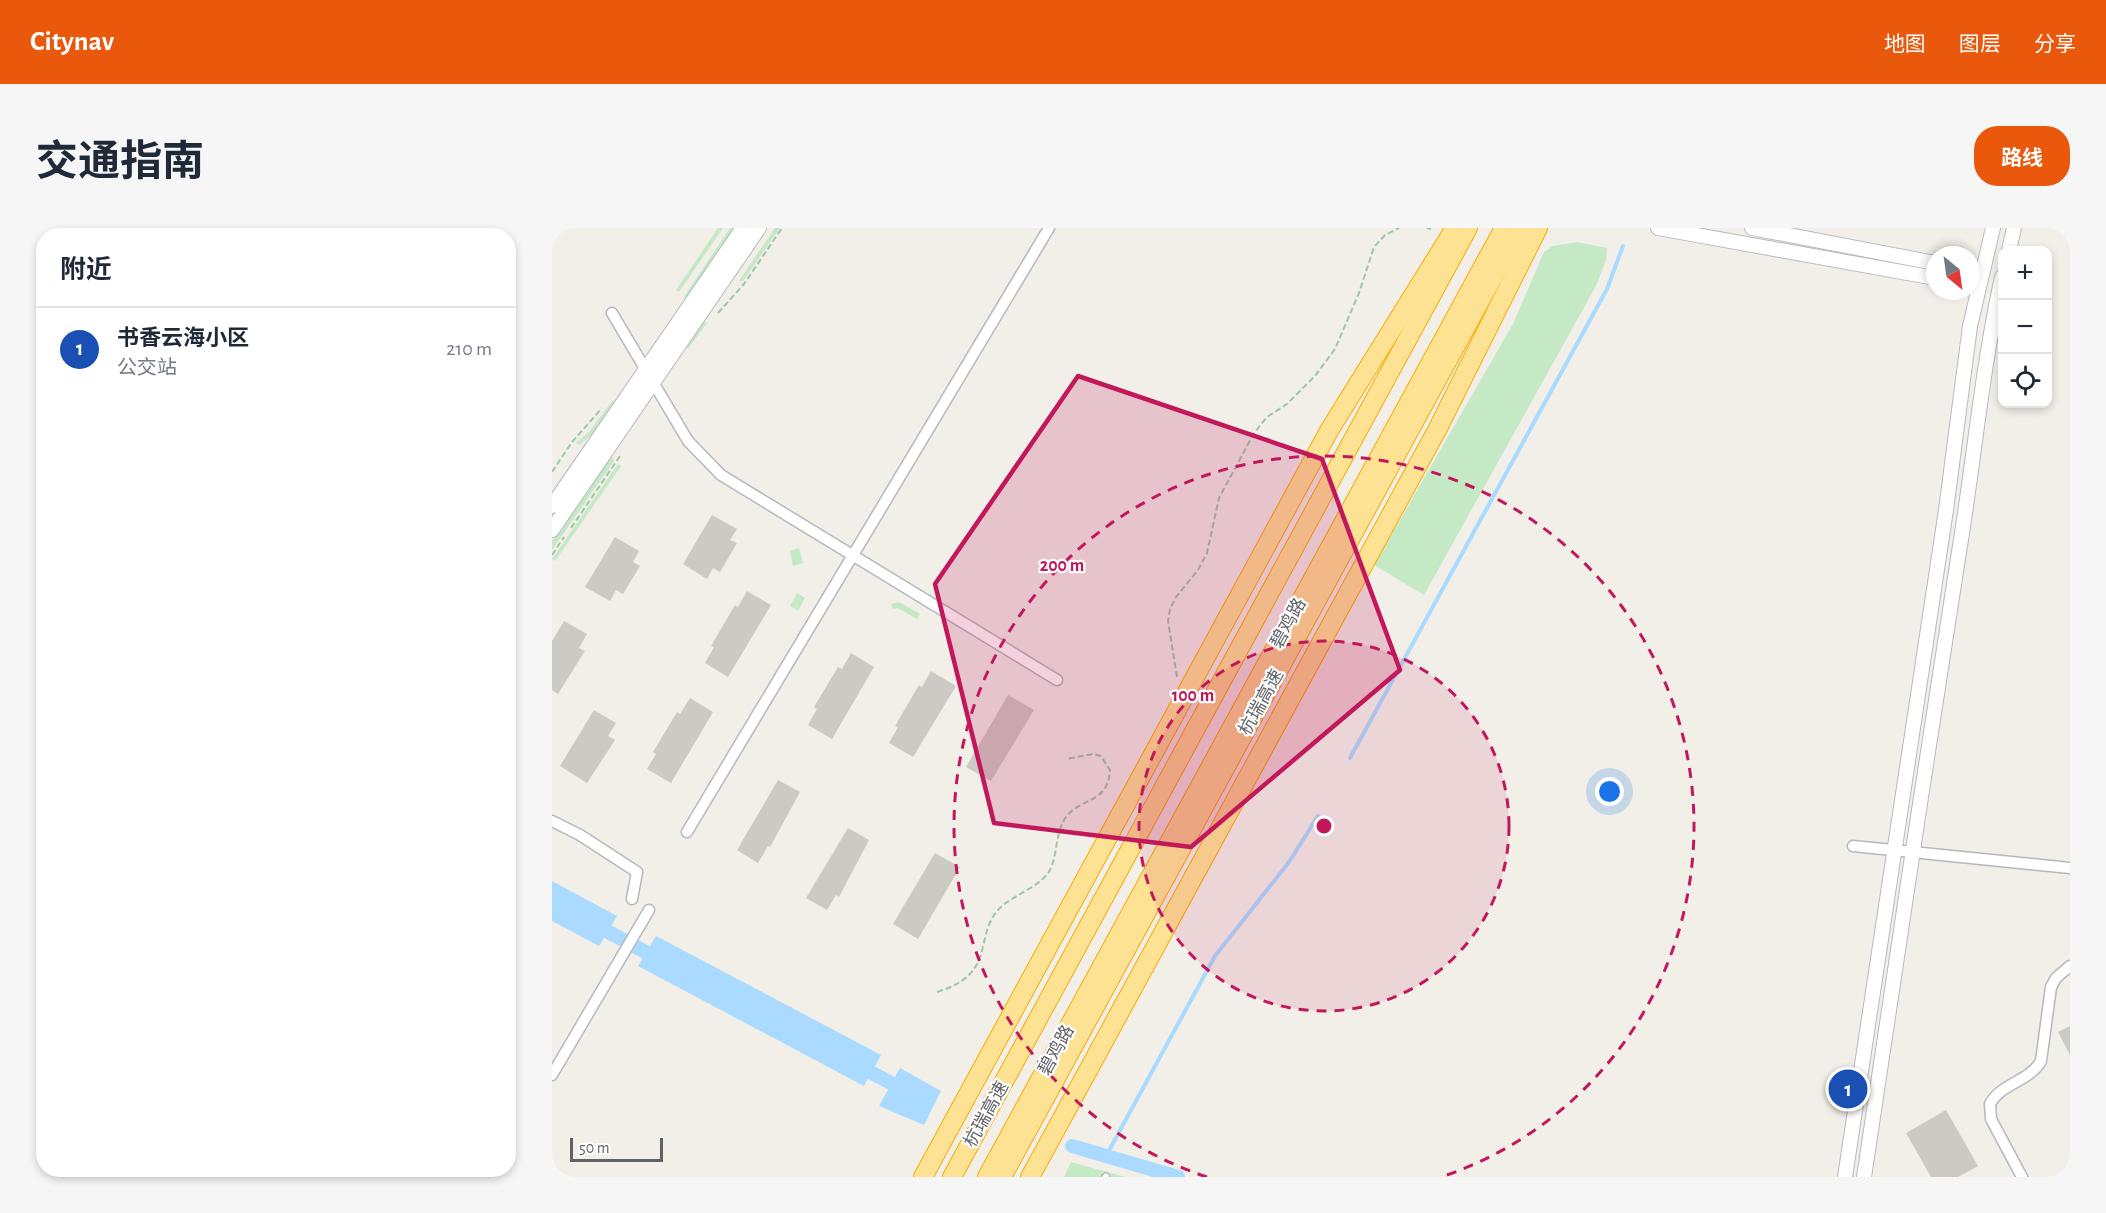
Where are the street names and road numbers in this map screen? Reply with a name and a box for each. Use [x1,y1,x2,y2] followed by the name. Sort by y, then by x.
[1266,595,1310,651] street label: 碧鸡路
[1235,666,1287,738] street label: 杭瑞高速
[1034,1022,1078,1078] street label: 碧鸡路
[960,1078,1012,1150] street label: 杭瑞高速

